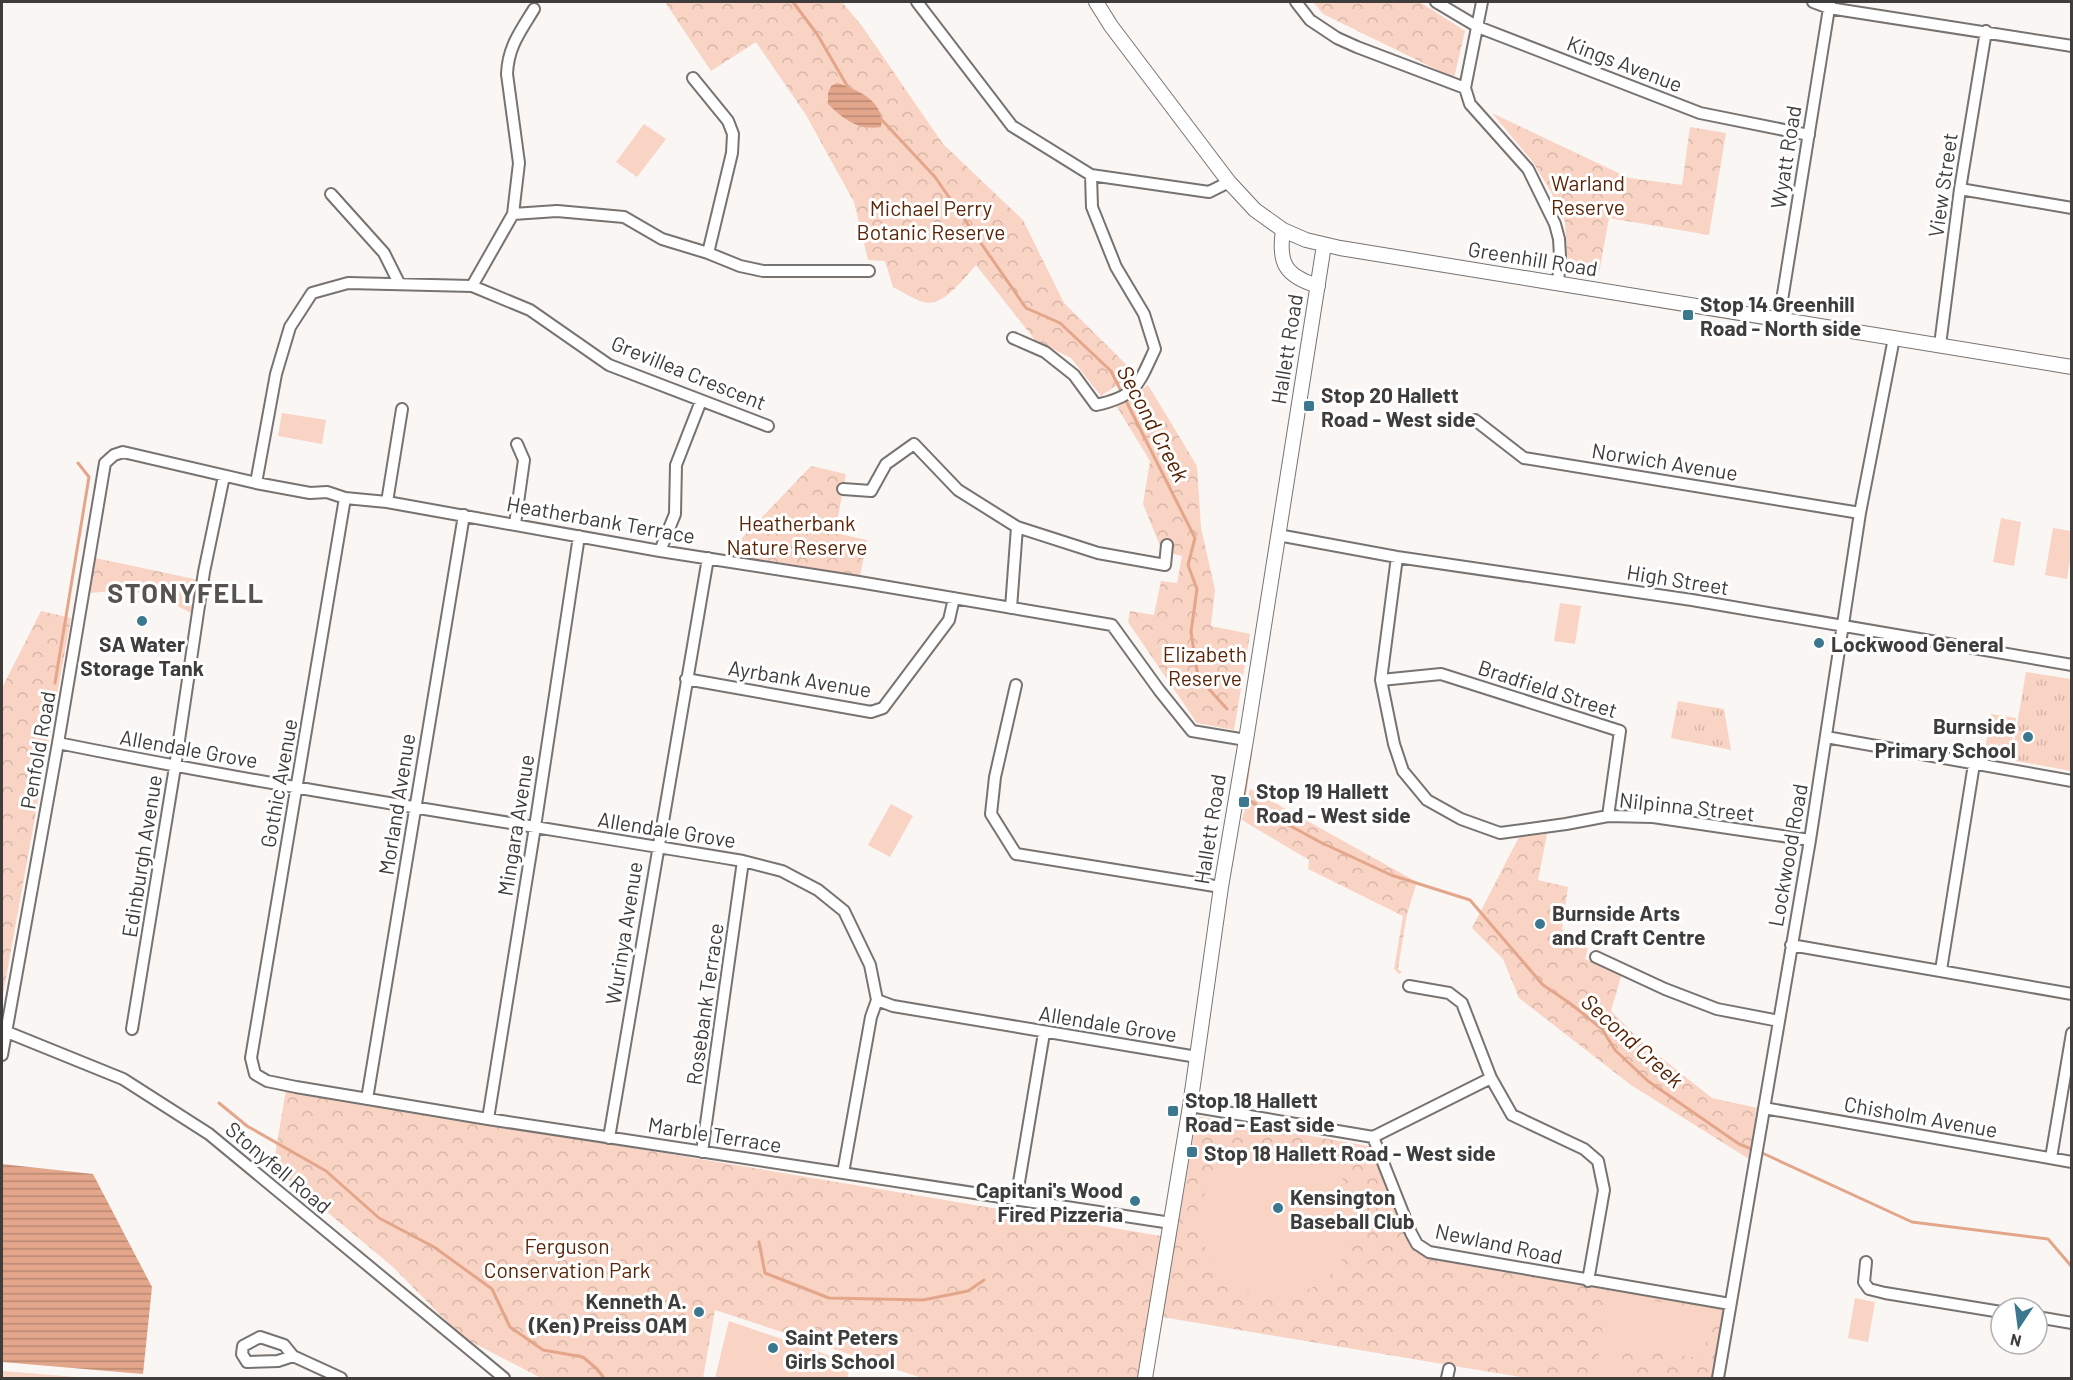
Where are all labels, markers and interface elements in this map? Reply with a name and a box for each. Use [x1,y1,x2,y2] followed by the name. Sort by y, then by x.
[1564,30,1686,96] street label: Kings Avenue
[1764,104,1806,210] street label: Wyatt Road
[1922,131,1962,239] street label: View Street
[1551,170,1625,219] park label: Warland Reserve
[857,195,1005,244] park label: Michael Perry Botanic Reserve
[1466,235,1600,281] street label: Greenhill Road
[1700,291,1861,340] place label: Stop 14 Greenhill Road - North side
[1265,292,1307,406] street label: Hallett Road
[1681,308,1695,322] marker: Stop 14 Greenhill Road - North side
[608,330,770,414] street label: Grevillea Crescent
[1113,360,1196,486] water label: Second Creek
[1321,382,1476,431] place label: Stop 20 Hallett Road - West side
[1302,399,1316,413] marker: Stop 20 Hallett Road - West side
[1590,437,1740,485] street label: Norwich Avenue
[505,490,697,548] street label: Heatherbank Terrace
[727,510,867,559] park label: Heatherbank Nature Reserve
[1625,559,1731,599] street label: High Street
[107,576,265,608] district label: STONYFELL
[135,614,149,628] marker: SA Water Storage Tank
[80,631,204,680] place label: SA Water Storage Tank
[1831,631,2004,656] place label: Lockwood General
[1812,636,1826,650] marker: Lockwood General
[1163,641,1247,690] park label: Elizabeth Reserve
[727,654,873,702] street label: Ayrbank Avenue
[1475,654,1621,722] street label: Bradfield Street
[14,689,60,811] street label: Penfold Road
[1875,713,2016,762] place label: Burnside Primary School
[254,717,302,849] street label: Gothic Avenue
[118,724,260,772] street label: Allendale Grove
[2021,730,2035,744] marker: Burnside Primary School
[372,731,420,877] street label: Morland Avenue
[491,752,539,898] street label: Mingara Avenue
[1188,772,1230,886] street label: Hallett Road
[116,773,166,939] street label: Edinburgh Avenue
[1256,778,1411,827] place label: Stop 19 Hallett Road - West side
[1762,782,1812,928] street label: Lockwood Road
[1618,786,1756,826] street label: Nilpinna Street
[1237,795,1251,809] marker: Stop 19 Hallett Road - West side
[596,806,738,852] street label: Allendale Grove
[599,860,647,1006] street label: Wurinya Avenue
[1552,900,1705,949] place label: Burnside Arts and Craft Centre
[1533,917,1547,931] marker: Burnside Arts and Craft Centre
[680,921,728,1087] street label: Rosebank Terrace
[1577,988,1689,1093] water label: Second Creek
[1037,1000,1179,1046] street label: Allendale Grove
[1185,1087,1335,1136] place label: Stop 18 Hallett Road - East side
[1842,1090,2000,1142] street label: Chisholm Avenue
[1166,1104,1180,1118] marker: Stop 18 Hallett Road - East side
[646,1111,784,1157] street label: Marble Terrace
[221,1116,337,1218] street label: Stonyfell Road
[1204,1140,1496,1165] place label: Stop 18 Hallett Road - West side
[1185,1145,1199,1159] marker: Stop 18 Hallett Road - West side
[976,1177,1123,1226] place label: Capitani's Wood Fired Pizzeria
[1290,1184,1415,1233] place label: Kensington Baseball Club
[1128,1194,1142,1208] marker: Capitani's Wood Fired Pizzeria
[1271,1201,1285,1215] marker: Kensington Baseball Club
[1433,1217,1565,1269] street label: Newland Road
[484,1233,650,1282] park label: Ferguson Conservation Park
[528,1288,687,1337] place label: Kenneth A. (Ken) Preiss OAM
[1989,1296,2049,1356] north arrow
[692,1305,706,1319] marker: Kenneth A. (Ken) Preiss OAM
[785,1324,898,1373] place label: Saint Peters Girls School
[2008,1331,2023,1352] text: N
[766,1341,780,1355] marker: Saint Peters Girls School

